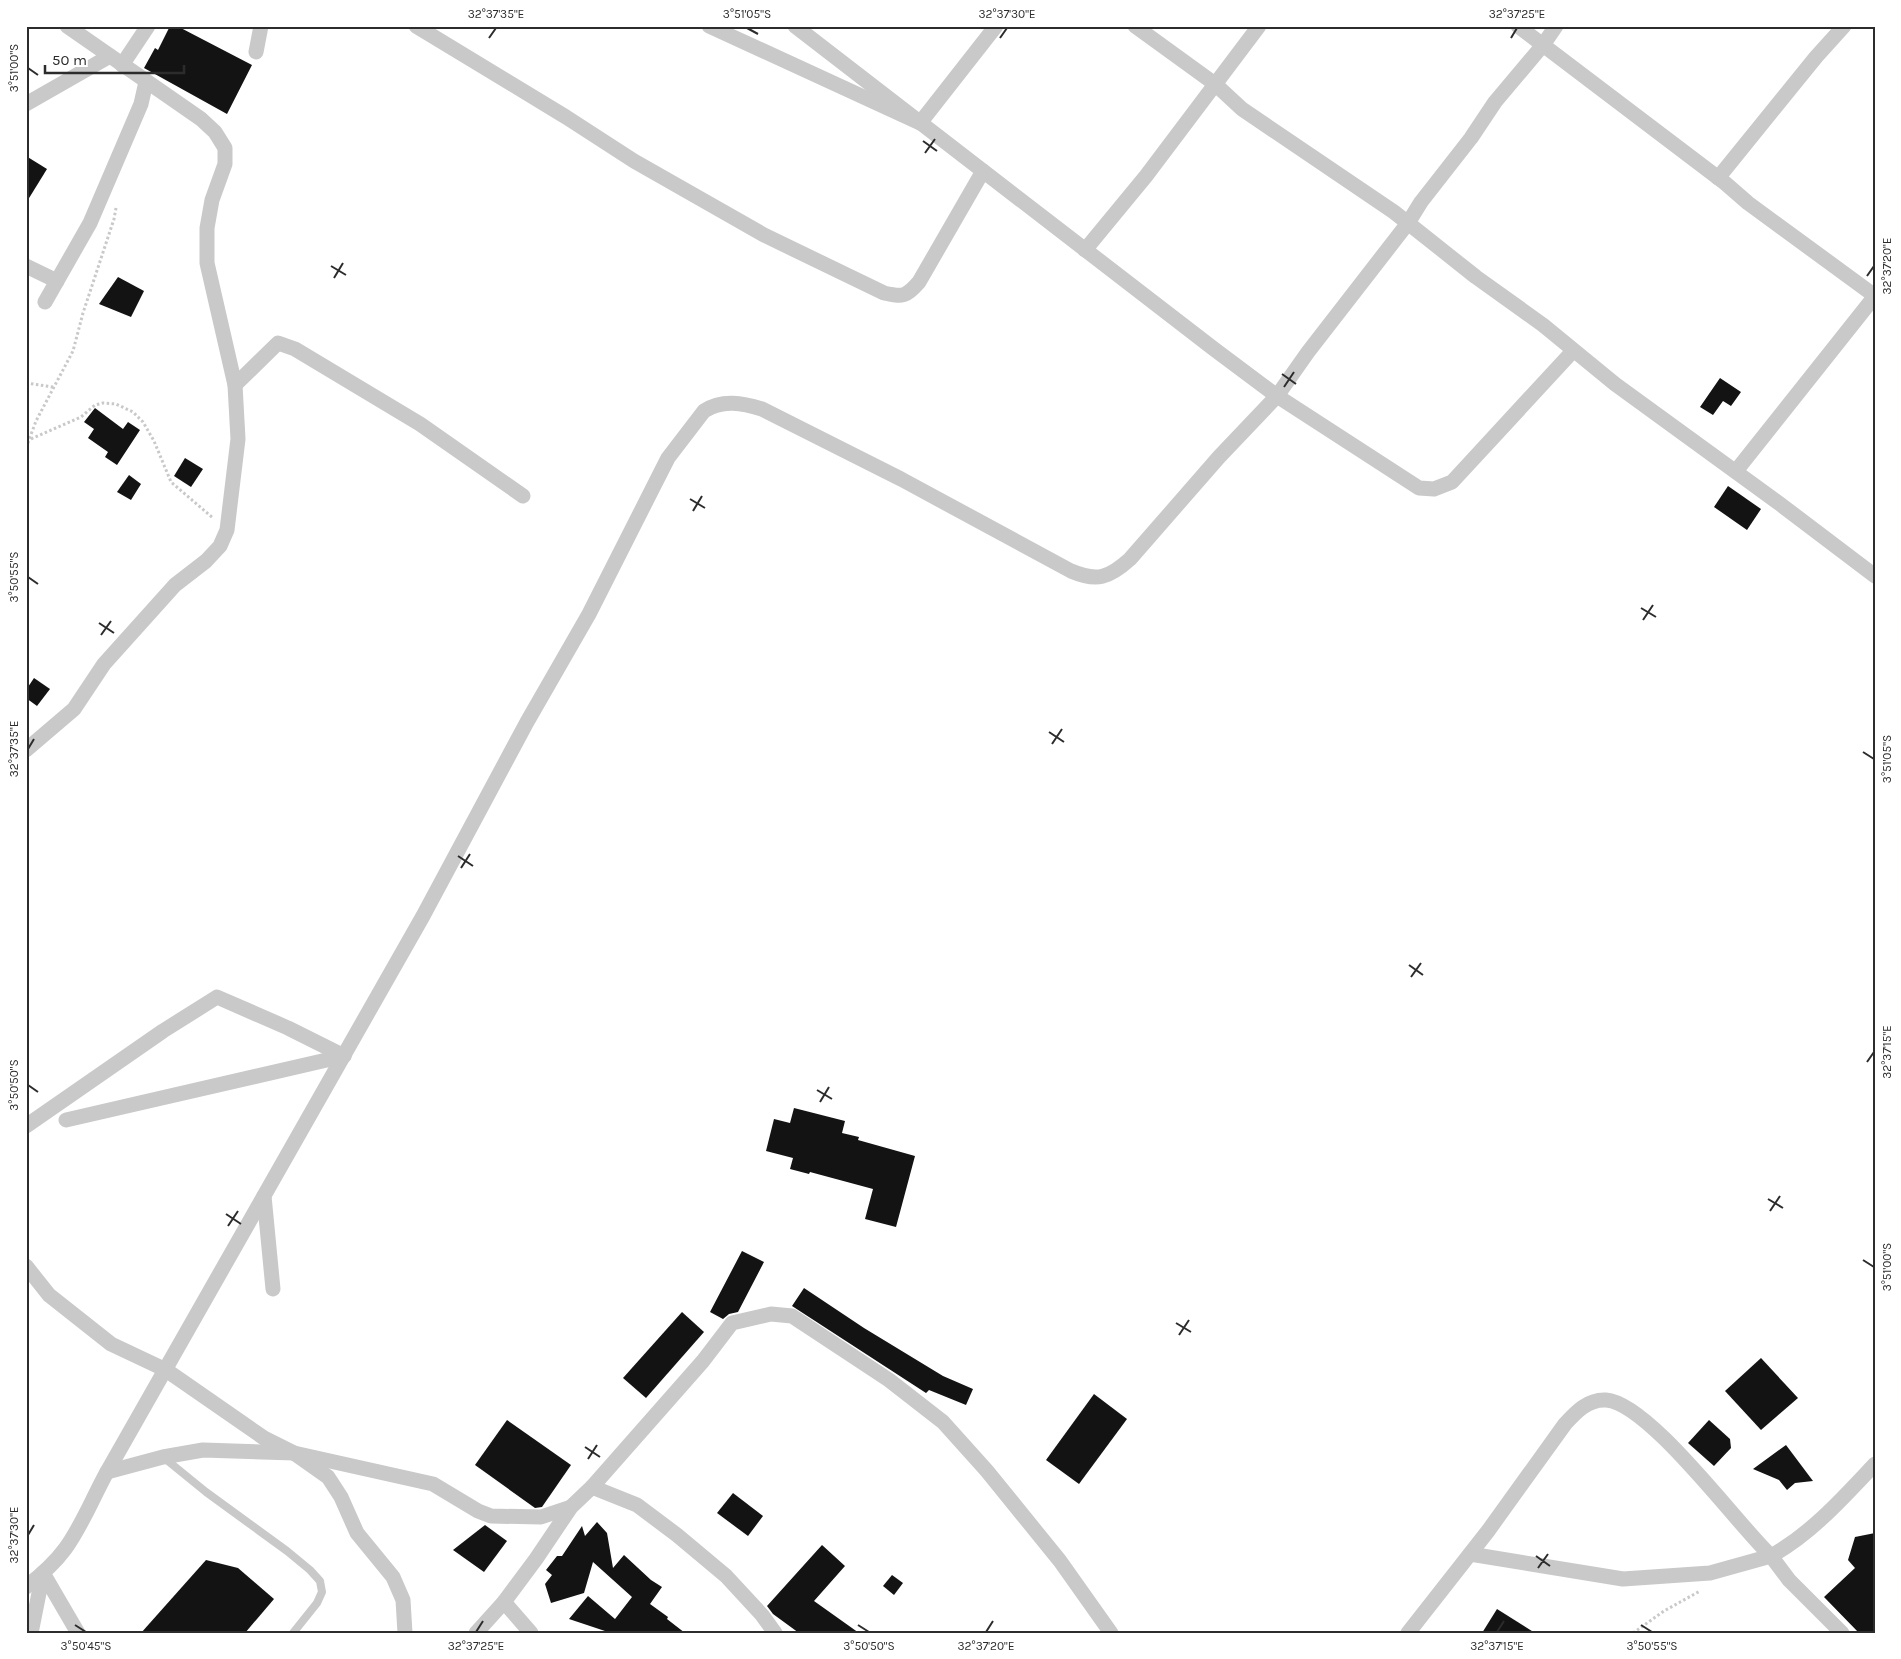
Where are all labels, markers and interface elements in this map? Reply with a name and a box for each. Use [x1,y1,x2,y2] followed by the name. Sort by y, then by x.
[468,7,524,21] text: 32°37'35"E
[723,7,771,21] text: 3°51'05"S
[978,7,1036,21] text: 32°37'30"E
[1489,7,1545,21] text: 32°37'25"E
[45,42,184,74] scale bar
[7,44,21,92] text: 3°51'00"S
[52,51,87,69] text: 50 m
[1880,238,1894,294] text: 32°37'20"E
[7,551,21,603] text: 3°50'55"S
[7,721,21,777] text: 32°37'35"E
[1880,735,1894,783] text: 3°51'05"S
[1880,1025,1894,1079] text: 32°37'15"E
[7,1059,21,1111] text: 3°50'50"S
[1880,1243,1894,1291] text: 3°51'00"S
[7,1506,21,1564] text: 32°37'30"E
[60,1639,112,1653] text: 3°50'45"S
[448,1639,504,1653] text: 32°37'25"E
[843,1639,895,1653] text: 3°50'50"S
[958,1639,1014,1653] text: 32°37'20"E
[1470,1639,1524,1653] text: 32°37'15"E
[1626,1639,1678,1653] text: 3°50'55"S

